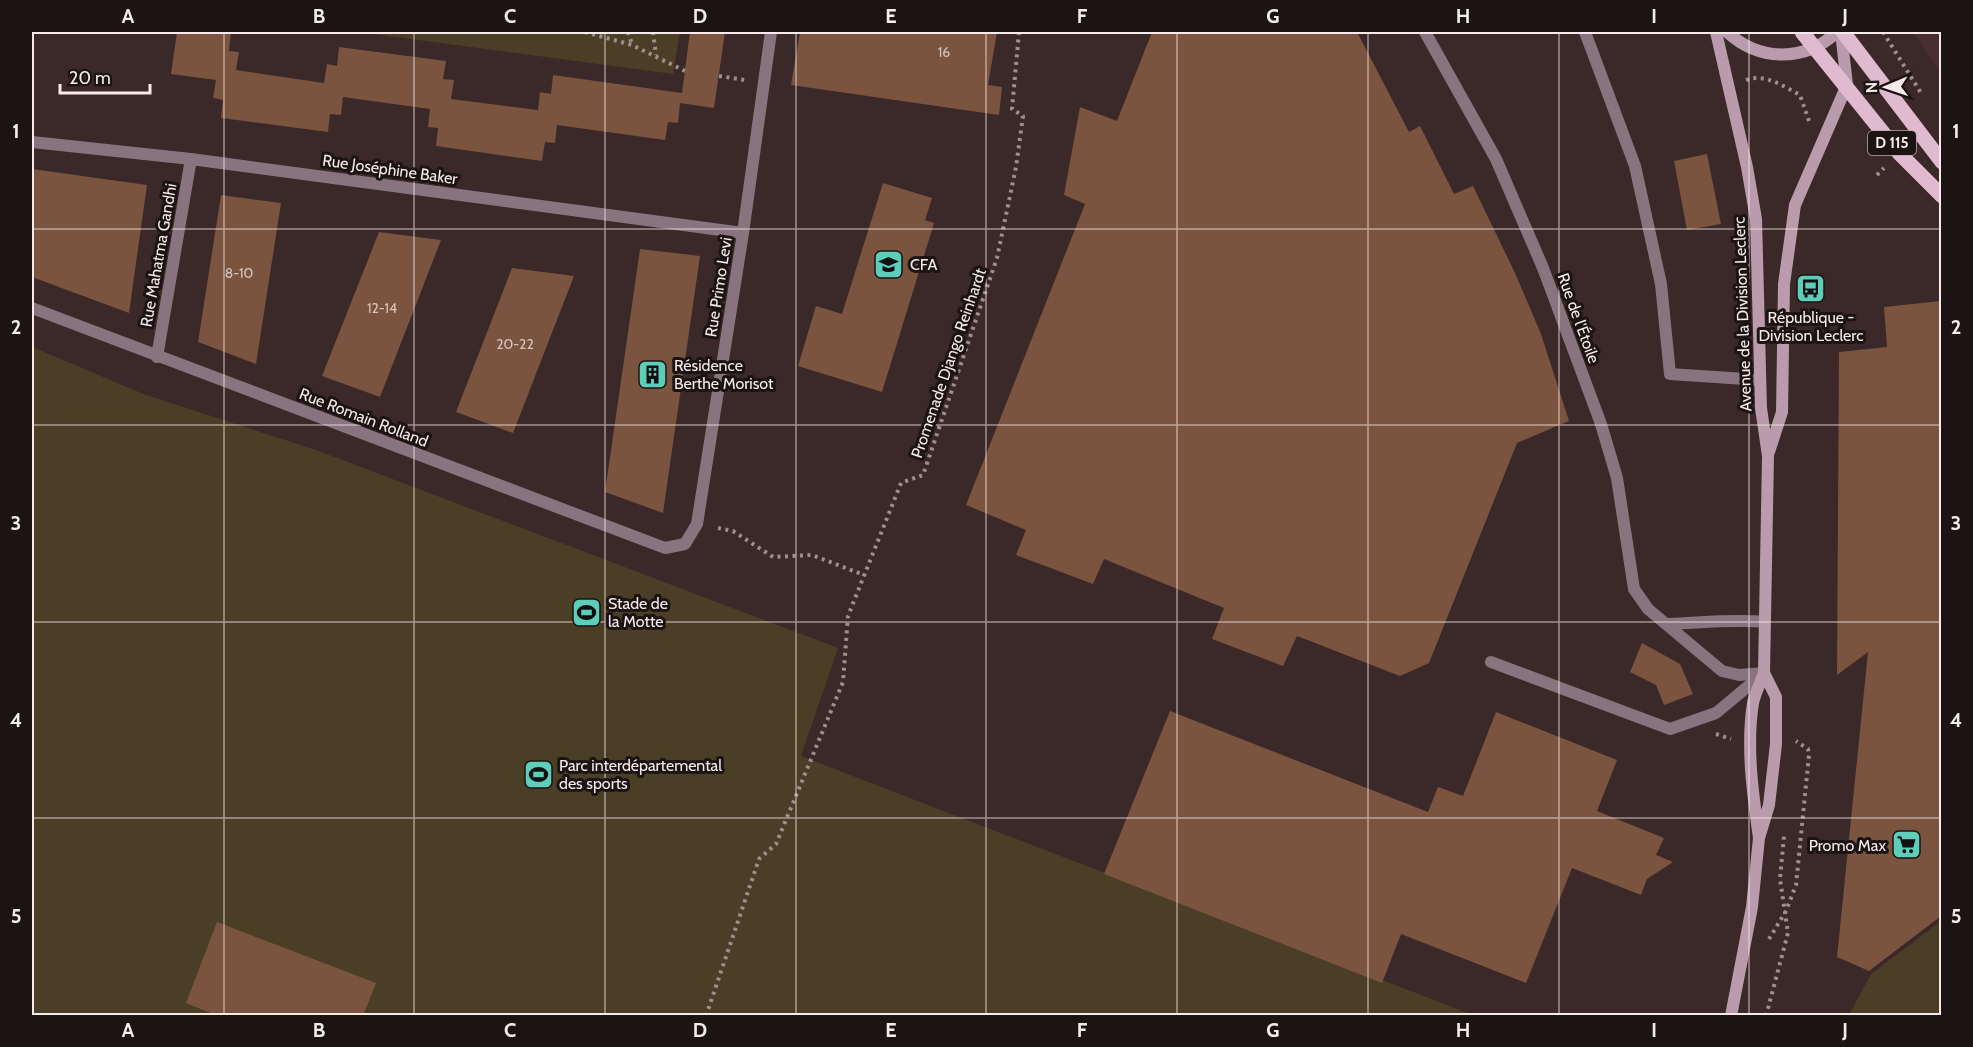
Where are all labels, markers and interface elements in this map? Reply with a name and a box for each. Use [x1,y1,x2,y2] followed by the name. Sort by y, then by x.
[122,4,135,28] text: A
[313,4,325,28] text: B
[504,4,516,28] text: C
[693,4,707,28] text: D
[885,4,897,28] text: E
[1077,4,1088,28] text: F
[1266,4,1280,28] text: G
[1456,4,1470,28] text: H
[1651,4,1657,28] text: I
[1841,4,1848,28] text: J
[938,43,950,61] house number: 16
[60,57,150,95] scale bar
[1856,57,1916,117] north arrow
[69,67,111,89] text: 20 m
[1862,82,1881,93] text: N
[12,119,20,143] text: 1
[1952,119,1960,143] text: 1
[1868,131,1916,155] road number: D 115
[321,151,460,189] street label: Rue Joséphine Baker
[137,182,180,328] street label: Rue Mahatma Gandhi
[1730,216,1755,412] street label: Avenue de la Division Leclerc
[701,236,736,338] street label: Rue Primo Levi
[873,248,905,280] school or university icon: CFA
[910,255,937,274] place label: CFA
[225,264,254,282] house number: 8-10
[907,265,990,461] street label: Promenade Django Reinhardt
[1553,270,1604,366] street label: Rue de l'Étoile
[1795,273,1827,305] bus stop icon: République - Division Leclerc
[367,299,397,317] house number: 12-14
[1759,308,1863,345] place label: République - Division Leclerc
[11,315,21,339] text: 2
[1951,315,1961,339] text: 2
[496,335,534,353] house number: 20-22
[674,356,774,393] place label: Résidence Berthe Morisot
[637,358,669,390] building icon: Résidence Berthe Morisot
[297,384,431,451] street label: Rue Romain Rolland
[11,511,21,535] text: 3
[1951,511,1961,535] text: 3
[608,594,668,631] place label: Stade de la Motte
[571,596,603,628] sports icon: Stade de la Motte
[10,708,22,732] text: 4
[1950,708,1962,732] text: 4
[559,756,722,793] place label: Parc interdépartemental des sports
[522,758,554,790] sports icon: Parc interdépartemental des sports
[1891,829,1923,861] supermarket icon: Promo Max
[1809,836,1886,855] place label: Promo Max
[11,904,21,928] text: 5
[1951,904,1961,928] text: 5
[122,1018,135,1042] text: A
[313,1018,325,1042] text: B
[504,1018,516,1042] text: C
[693,1018,707,1042] text: D
[885,1018,897,1042] text: E
[1077,1018,1088,1042] text: F
[1266,1018,1280,1042] text: G
[1456,1018,1470,1042] text: H
[1651,1018,1657,1042] text: I
[1841,1018,1848,1042] text: J

